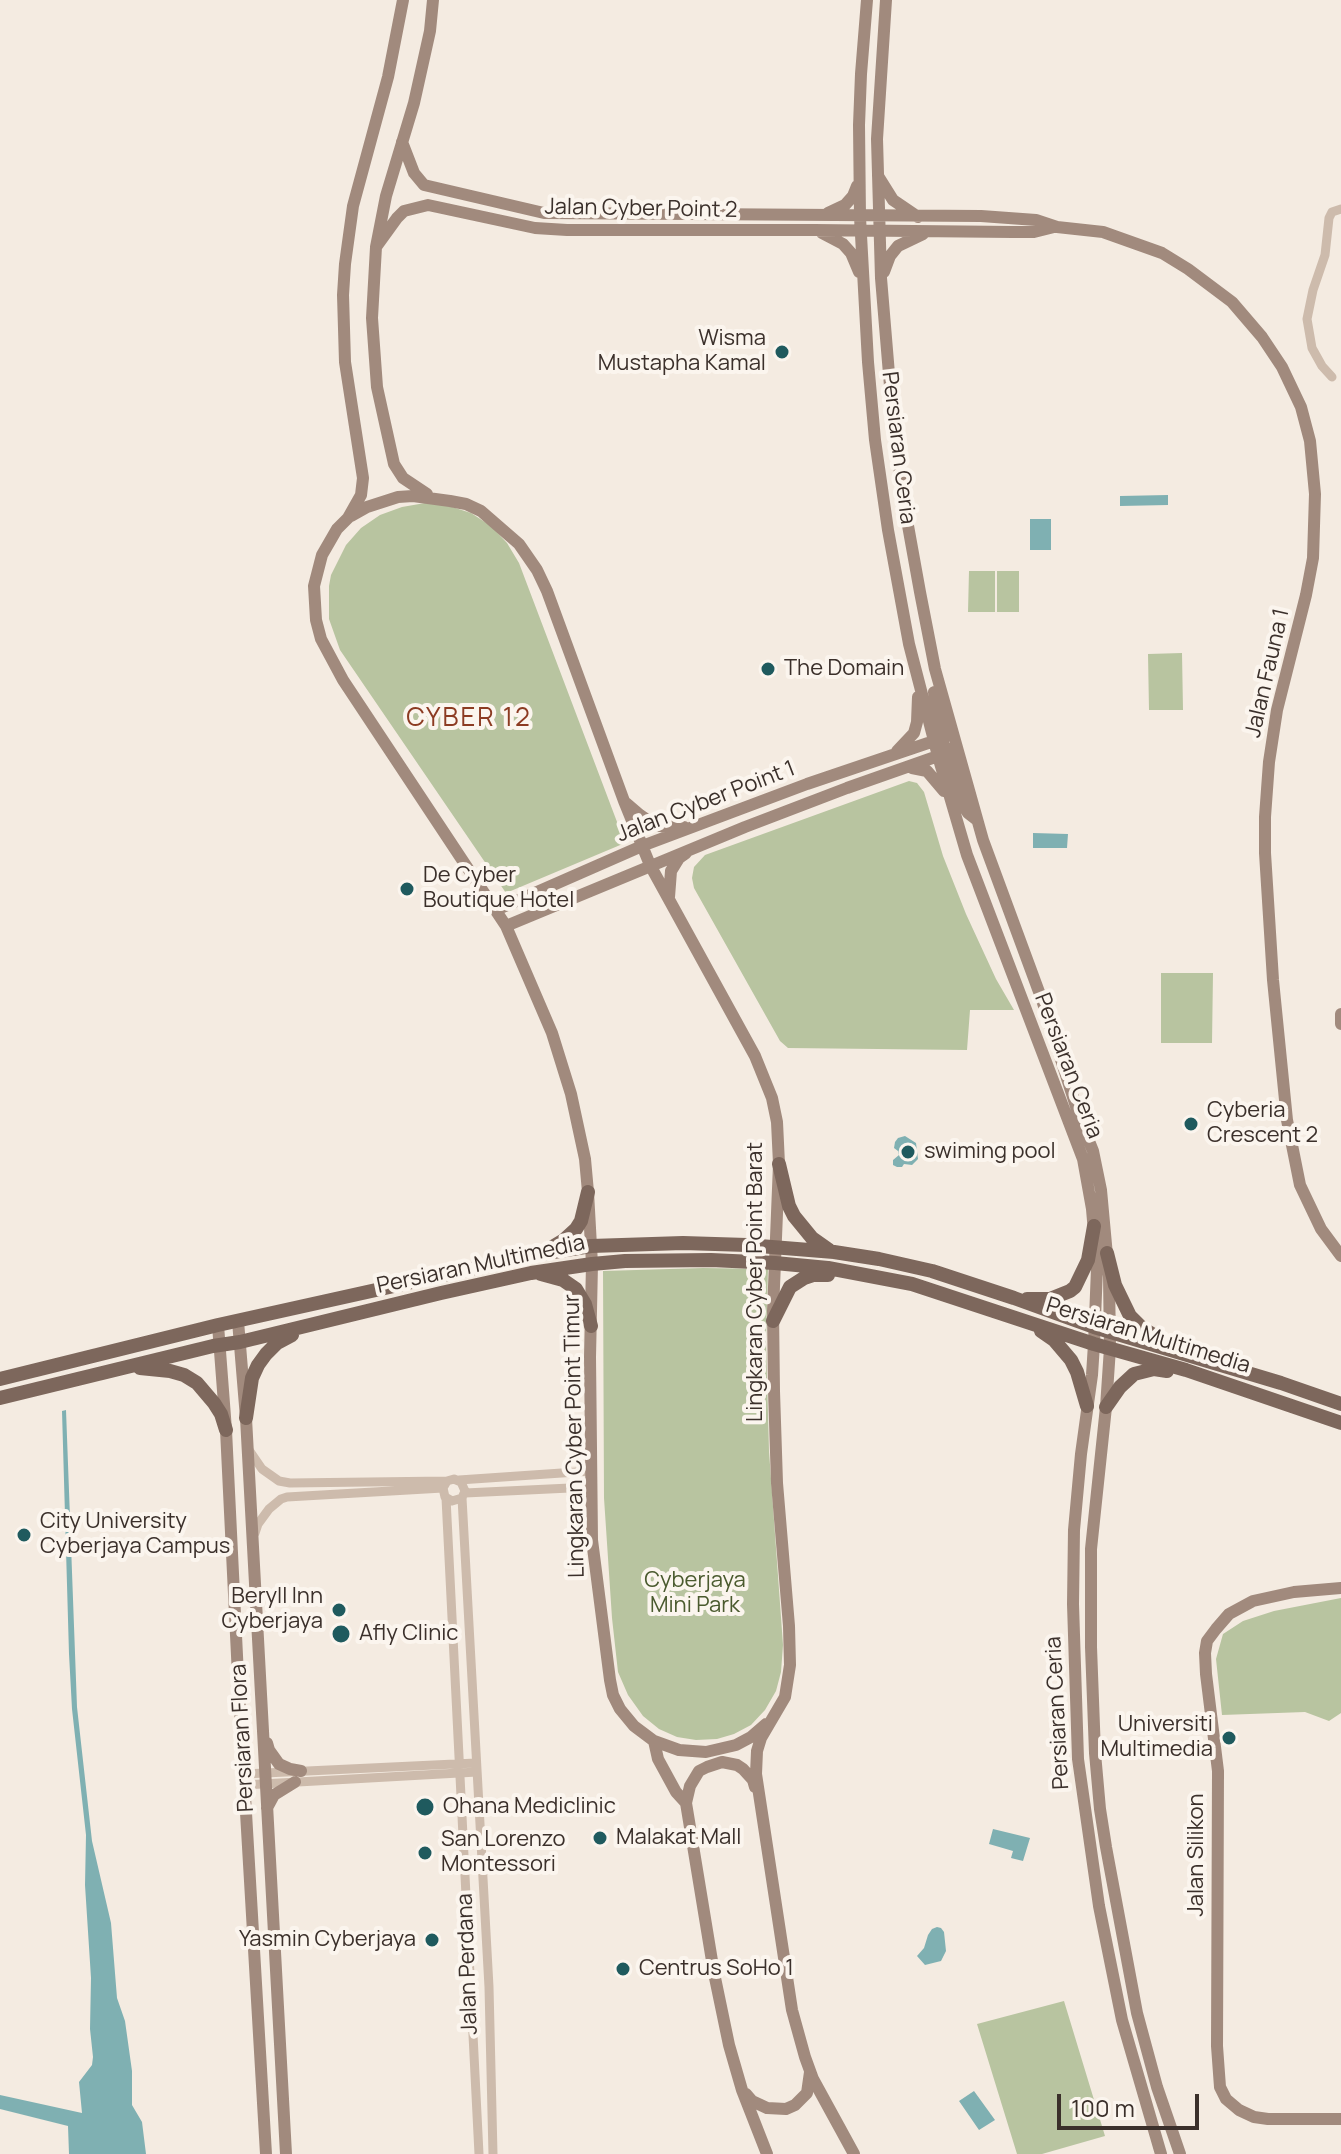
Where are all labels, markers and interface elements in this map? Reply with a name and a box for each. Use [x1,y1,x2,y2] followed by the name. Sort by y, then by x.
[544,194,738,224] street label: Jalan Cyber Point 2
[598,326,766,378] place label: Wisma Mustapha Kamal
[773,343,791,361] marker: Wisma Mustapha Kamal
[876,370,920,526] street label: Persiaran Ceria
[1240,606,1296,740] street label: Jalan Fauna 1
[784,656,904,682] place label: The Domain
[759,660,777,678] marker: The Domain
[406,703,532,735] district label: CYBER 12
[613,756,799,848] street label: Jalan Cyber Point 1
[423,863,574,914] place label: De Cyber Boutique Hotel
[398,880,416,898] marker: De Cyber Boutique Hotel
[1028,990,1108,1142] street label: Persiaran Ceria
[1207,1098,1318,1150] place label: Cyberia Crescent 2
[1182,1115,1200,1133] marker: Cyberia Crescent 2
[924,1139,1056,1165] place label: swiming pool
[743,1142,769,1422] street label: Lingkaran Cyber Point Barat
[899,1143,917,1161] marker: swiming pool
[375,1230,587,1300] street label: Persiaran Multimedia
[1043,1292,1253,1380] street label: Persiaran Multimedia
[559,1294,591,1578] street label: Lingkaran Cyber Point Timur
[40,1509,230,1560] place label: City University Cyberjaya Campus
[15,1526,33,1544] marker: City University Cyberjaya Campus
[644,1568,746,1620] park label: Cyberjaya Mini Park
[221,1584,323,1636] place label: Beryll Inn Cyberjaya
[330,1601,348,1619] marker: Beryll Inn Cyberjaya
[359,1621,459,1647] place label: Afly Clinic
[330,1623,352,1645] marker: Afly Clinic
[1041,1636,1075,1790] street label: Persiaran Ceria
[226,1663,260,1813] street label: Persiaran Flora
[1101,1712,1213,1764] place label: Universiti Multimedia
[1220,1729,1238,1747] marker: Universiti Multimedia
[443,1794,616,1820] place label: Ohana Mediclinic
[1184,1794,1210,1916] street label: Jalan Silikon
[414,1796,436,1818] marker: Ohana Mediclinic
[616,1825,741,1851] place label: Malakat Mall
[441,1827,566,1878] place label: San Lorenzo Montessori
[591,1829,609,1847] marker: Malakat Mall
[416,1844,434,1862] marker: San Lorenzo Montessori
[452,1893,484,2035] street label: Jalan Perdana
[239,1927,416,1953] place label: Yasmin Cyberjaya
[423,1931,441,1949] marker: Yasmin Cyberjaya
[639,1956,794,1982] place label: Centrus SoHo 1
[614,1960,632,1978] marker: Centrus SoHo 1
[1061,2078,1203,2128] scale bar
[1071,2091,1135,2124] text: 100 m

